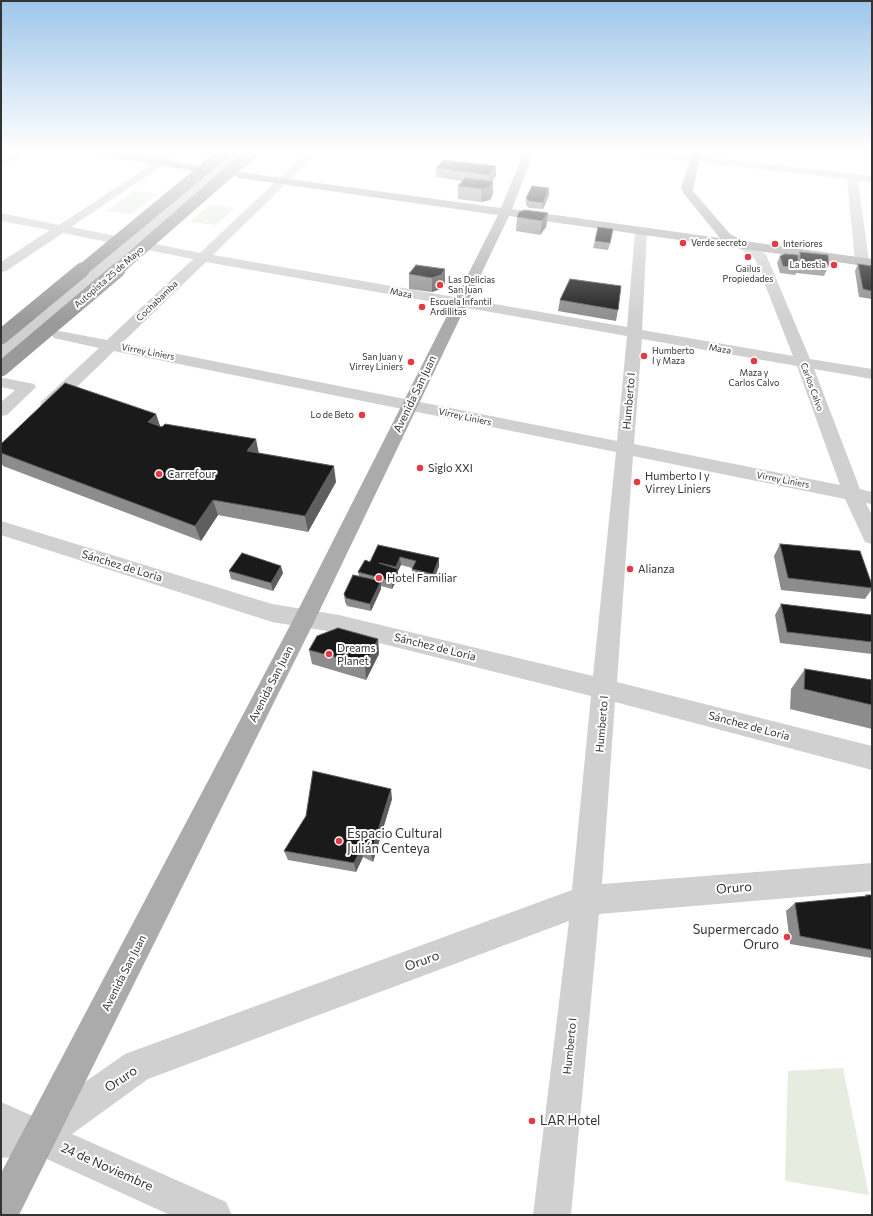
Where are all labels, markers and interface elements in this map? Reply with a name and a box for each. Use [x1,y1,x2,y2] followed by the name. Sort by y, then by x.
[678,238,688,248] marker: Verde secreto
[691,238,747,248] place label: Verde secreto
[770,239,780,249] marker: Interiores
[783,239,823,249] place label: Interiores
[72,244,146,310] street label: Autopista 25 de Mayo
[743,252,753,262] marker: Gailus Propiedades
[790,260,826,270] place label: La bestia
[829,260,839,270] marker: La bestia
[723,264,773,285] place label: Gailus Propiedades
[448,275,495,296] place label: Las Delicias San Juan
[134,278,180,324] street label: Cochabamba
[435,280,445,290] marker: Las Delicias San Juan
[389,286,413,300] street label: Maza
[430,297,492,318] place label: Escuela Infantil Ardillitas
[417,302,427,312] marker: Escuela Infantil Ardillitas
[121,342,175,362] street label: Virrey Liniers
[708,342,732,356] street label: Maza
[652,346,694,367] place label: Humberto I y Maza
[639,351,649,361] marker: Humberto I y Maza
[349,352,403,373] place label: San Juan y Virrey Liniers
[391,353,439,435] street label: Avenida San Juan
[749,356,759,366] marker: Maza y Carlos Calvo
[406,357,416,367] marker: San Juan y Virrey Liniers
[798,361,826,413] street label: Carlos Calvo
[729,368,779,389] place label: Maza y Carlos Calvo
[620,372,638,430] street label: Humberto I
[438,406,492,428] street label: Virrey Liniers
[311,410,354,420] place label: Lo de Beto
[357,410,367,420] marker: Lo de Beto
[428,461,473,475] place label: Siglo XXI
[415,463,425,473] marker: Siglo XXI
[167,467,216,481] place label: Carrefour
[154,469,164,479] marker: Carrefour
[645,469,711,495] place label: Humberto I y Virrey Liniers
[756,470,810,490] street label: Virrey Liniers
[632,477,642,487] marker: Humberto I y Virrey Liniers
[80,547,164,585] street label: Sánchez de Loria
[638,562,674,576] place label: Alianza
[625,564,635,574] marker: Alianza
[387,571,457,585] place label: Hotel Familiar
[374,573,384,583] marker: Hotel Familiar
[393,630,477,664] street label: Sánchez de Loria
[337,641,375,667] place label: Dreams Planet
[246,644,296,724] street label: Avenida San Juan
[324,649,334,659] marker: Dreams Planet
[593,695,611,753] street label: Humberto I
[707,709,791,743] street label: Sánchez de Loria
[347,826,442,857] place label: Espacio Cultural Julián Centeya
[334,836,344,846] marker: Espacio Cultural Julián Centeya
[715,879,753,897] street label: Oruro
[693,922,779,953] place label: Supermercado Oruro
[782,932,792,942] marker: Supermercado Oruro
[99,933,149,1013] street label: Avenida San Juan
[403,948,441,974] street label: Oruro
[560,1017,580,1075] street label: Humberto I
[102,1063,140,1095] street label: Oruro
[540,1113,600,1129] place label: LAR Hotel
[527,1116,537,1126] marker: LAR Hotel
[59,1140,155,1194] street label: 24 de Noviembre

